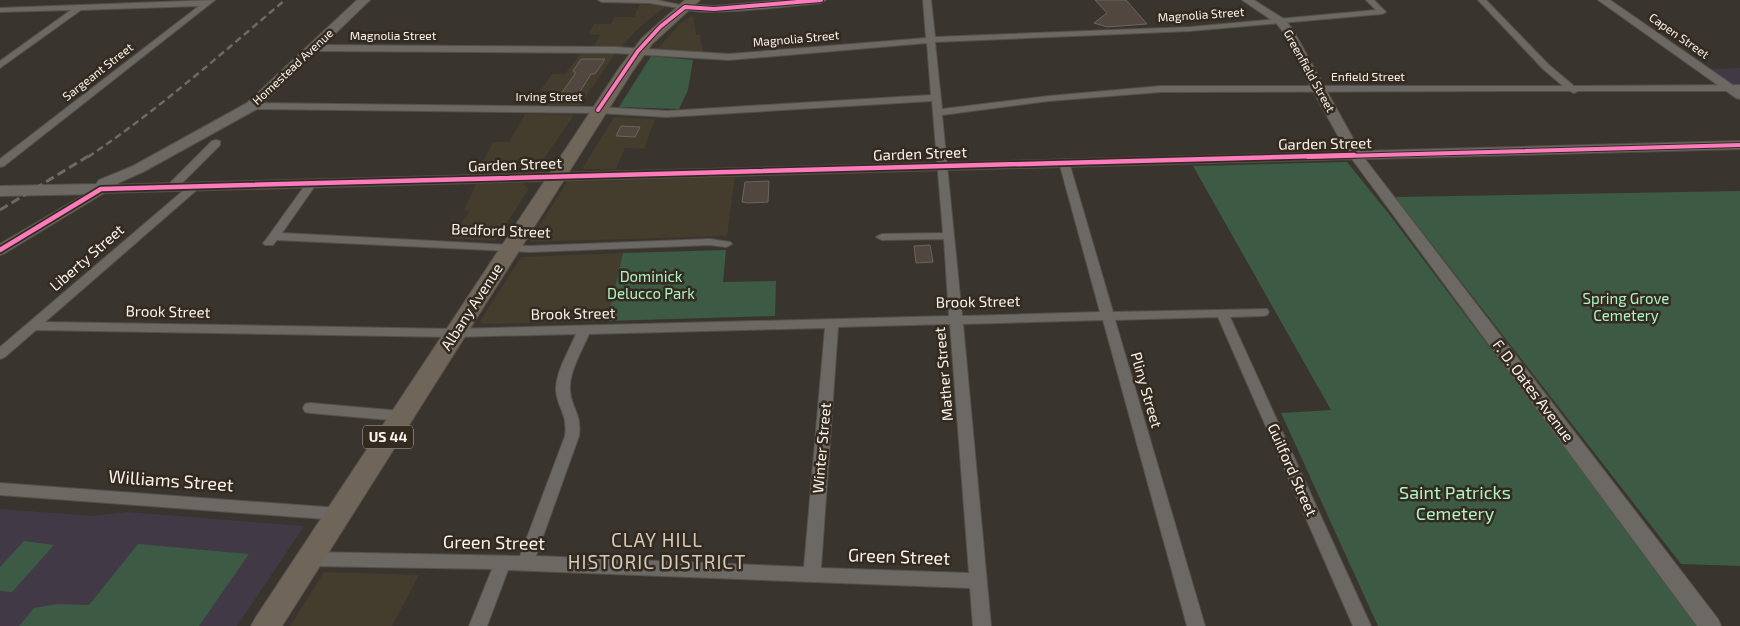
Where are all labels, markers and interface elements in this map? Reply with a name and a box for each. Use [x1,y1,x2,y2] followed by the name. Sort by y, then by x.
[1157,4,1245,24] street label: Magnolia Street
[1647,9,1713,61] street label: Capen Street
[249,25,335,107] street label: Homestead Avenue
[752,27,840,49] street label: Magnolia Street
[1281,27,1339,115] street label: Greenfield Street
[350,28,437,42] street label: Magnolia Street
[59,39,136,103] street label: Sargeant Street
[1331,69,1405,83] street label: Enfield Street
[516,89,583,103] street label: Irving Street
[1278,133,1372,153] street label: Garden Street
[873,142,967,164] street label: Garden Street
[468,153,562,175] street label: Garden Street
[451,219,551,241] street label: Bedford Street
[46,220,127,294] street label: Liberty Street
[436,260,506,353] street label: Albany Avenue
[607,267,695,302] park label: Dominick Delucco Park
[1583,289,1669,324] park label: Spring Grove Cemetery
[935,291,1021,311] street label: Brook Street
[126,301,211,321] street label: Brook Street
[530,303,616,323] street label: Brook Street
[930,326,956,422] street label: Mather Street
[1490,336,1578,445] street label: F. D. Oates Avenue
[1128,350,1166,430] street label: Pliny Street
[808,401,834,494] street label: Winter Street
[1264,420,1322,519] street label: Guilford Street
[363,426,413,448] road number: US 44
[108,465,235,495] street label: Williams Street
[1399,481,1511,524] park label: Saint Patricks Cemetery
[568,528,746,573] district label: CLAY HILL HISTORIC DISTRICT
[443,530,545,554] street label: Green Street
[848,543,951,569] street label: Green Street

